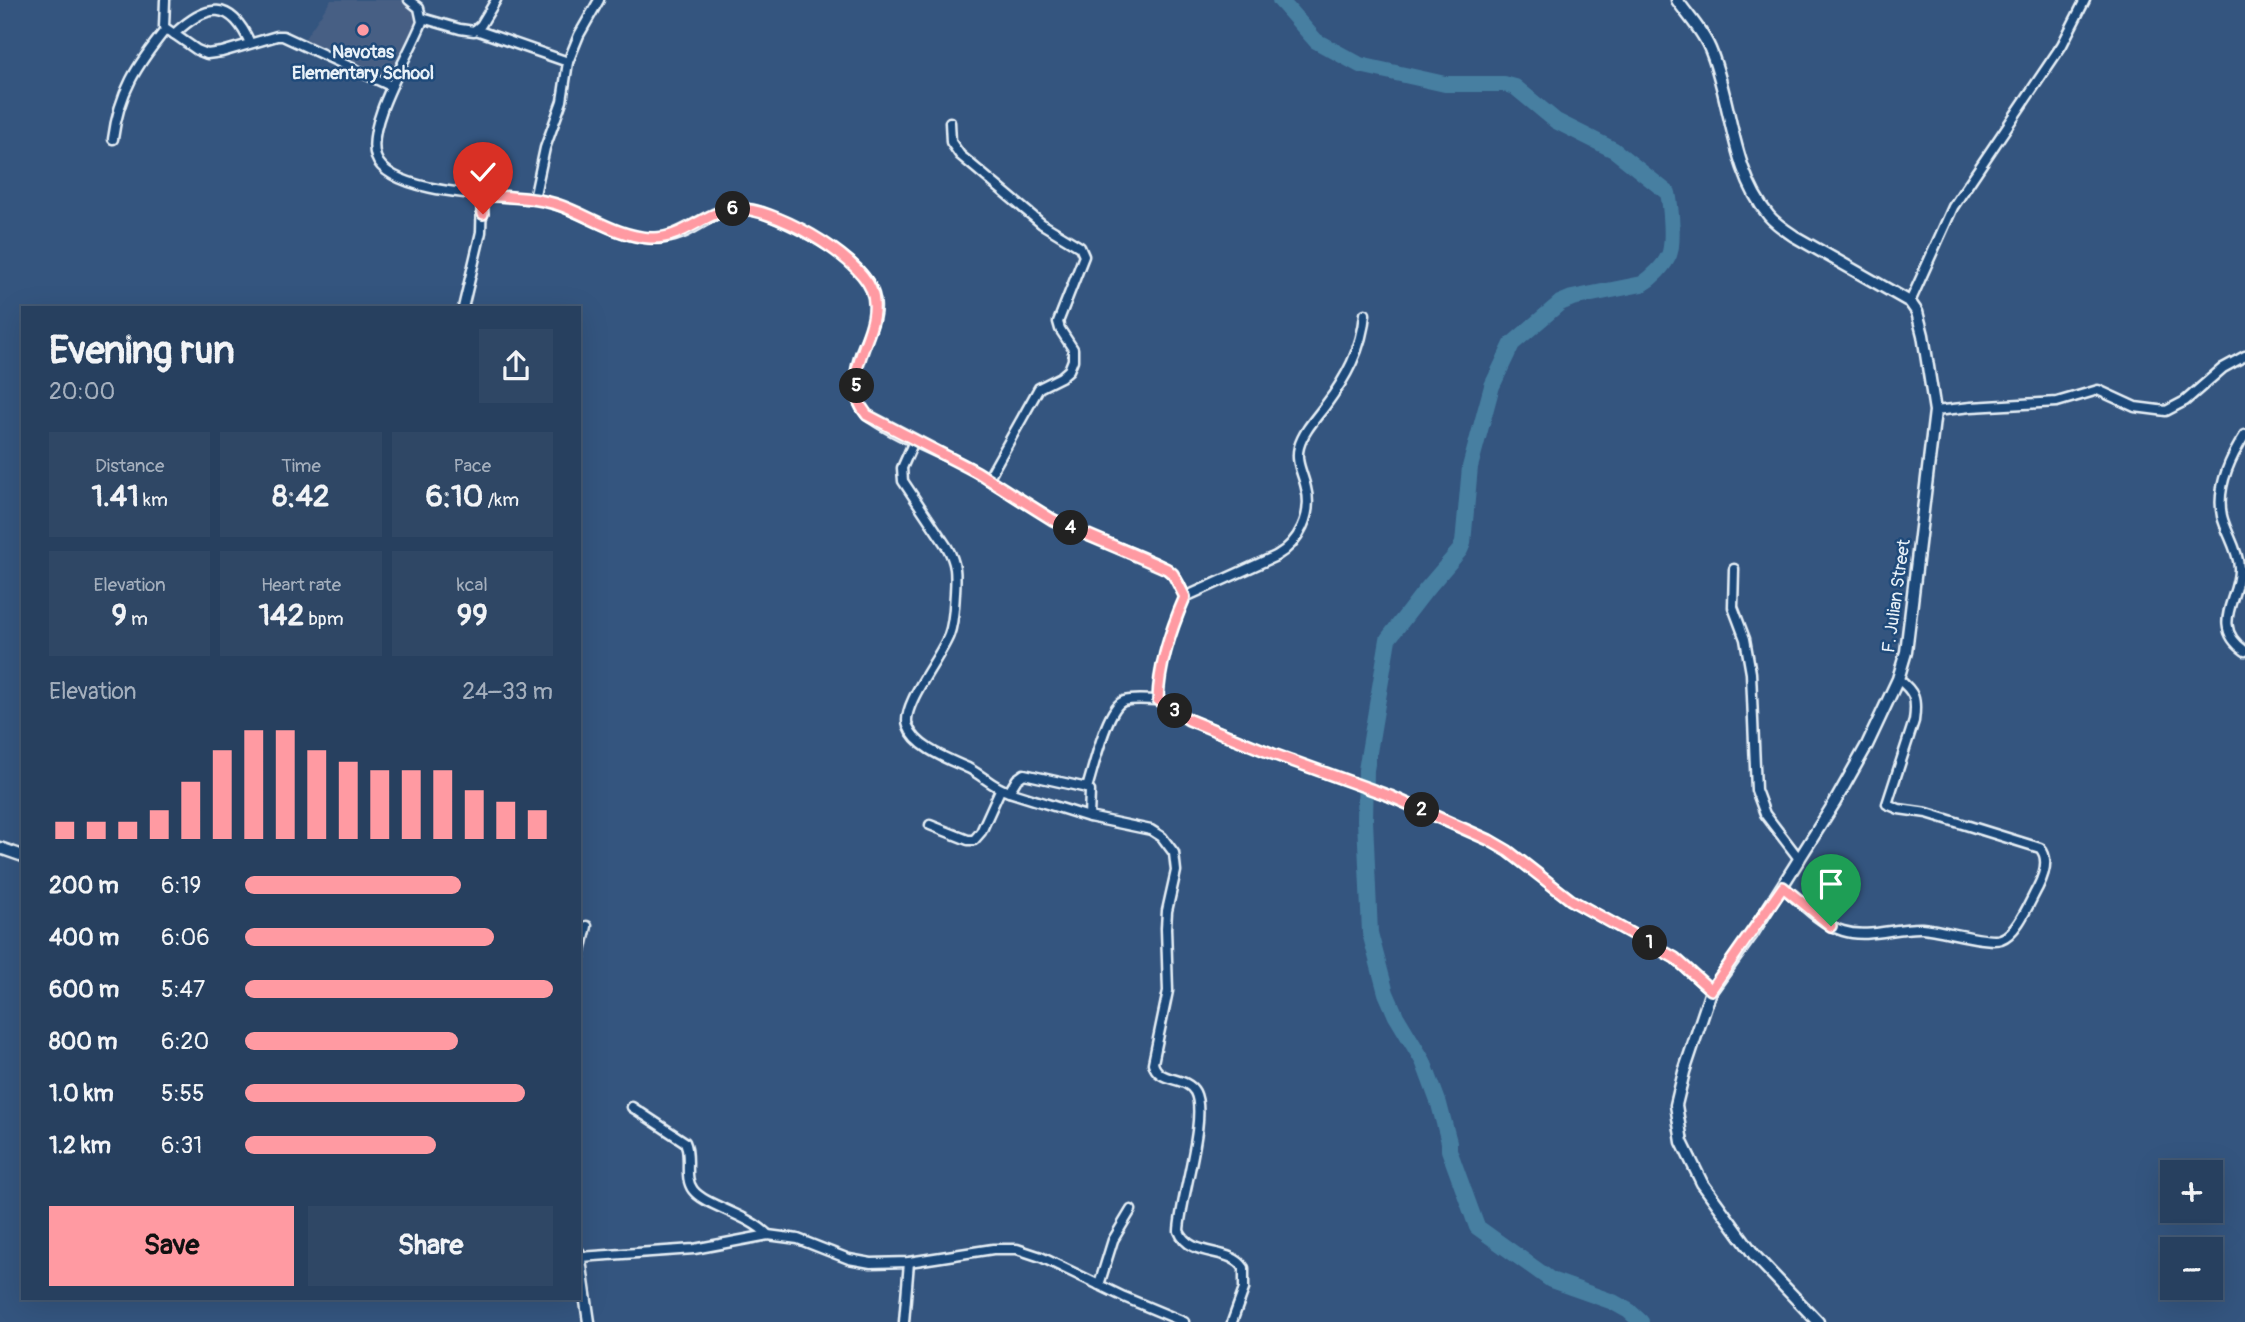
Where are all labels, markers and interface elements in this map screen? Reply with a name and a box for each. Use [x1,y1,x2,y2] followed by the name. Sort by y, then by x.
[355,22,371,38] marker: Navotas Elementary School
[292,41,434,85] place label: Navotas Elementary School
[453,142,513,214] pin
[464,153,502,191] icon: check
[716,192,750,227] pin: 6
[727,196,738,220] text: 6
[49,327,235,375] text: Evening run
[479,329,553,403] button: share
[840,368,874,404] pin: 5
[851,373,862,397] text: 5
[49,377,115,406] text: 20:00
[95,454,164,478] text: Distance
[281,454,321,478] text: Time
[454,454,491,478] text: Pace
[91,478,139,515] text: 1.41
[272,478,330,515] text: 8:42
[426,478,483,515] text: 6:10
[139,488,168,512] text: km
[483,488,519,512] text: /km
[1054,510,1088,546] pin: 4
[1065,515,1076,539] text: 4
[1877,537,1916,654] street label: F. Julian Street
[93,573,166,597] text: Elevation
[261,573,341,597] text: Heart rate
[457,573,488,597] text: kcal
[111,597,127,634] text: 9
[258,597,304,634] text: 142
[457,597,488,634] text: 99
[127,607,148,631] text: m
[304,607,344,631] text: bpm
[49,677,137,706] text: Elevation
[462,677,553,706] text: 24–33 m
[1158,694,1192,728] pin: 3
[1169,698,1180,722] text: 3
[1404,792,1440,828] pin: 2
[1416,797,1427,821] text: 2
[1801,854,1861,926] pin
[1812,865,1850,903] icon: arrive
[49,871,119,900] text: 200 m
[161,871,201,900] text: 6:19
[49,923,119,952] text: 400 m
[161,923,210,952] text: 6:06
[1632,926,1668,960] pin: 1
[1646,930,1653,954] text: 1
[49,975,119,1004] text: 600 m
[161,975,205,1004] text: 5:47
[49,1027,117,1056] text: 800 m
[161,1027,209,1056] text: 6:20
[49,1079,114,1108] text: 1.0 km
[161,1079,205,1108] text: 5:55
[49,1131,111,1160] text: 1.2 km
[161,1131,202,1160] text: 6:31
[2160,1160,2223,1300] map controls
[2160,1160,2223,1223] button: +
[49,1206,294,1286] button: Save
[308,1206,553,1286] button: Share
[2160,1237,2223,1300] button: −

